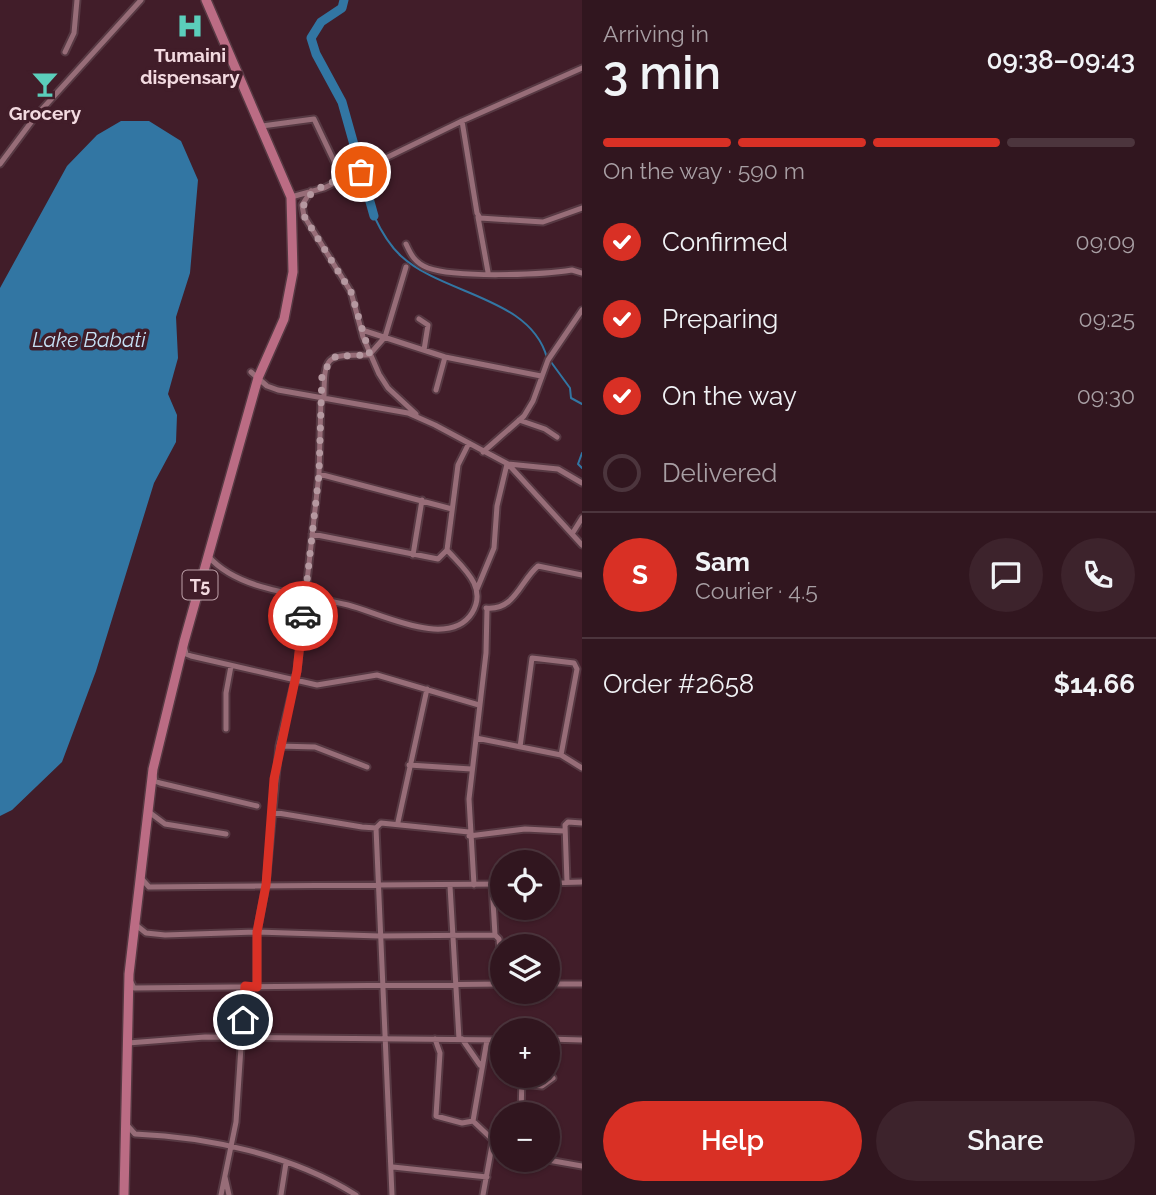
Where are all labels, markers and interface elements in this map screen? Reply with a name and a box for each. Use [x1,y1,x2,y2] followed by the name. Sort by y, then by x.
[175,11,205,41] hospital icon: Tumaini dispensary
[603,20,709,47] text: Arriving in
[140,44,240,88] place label: Tumaini dispensary
[987,45,1135,75] text: 09:38–09:43
[603,46,721,100] text: 3 min
[30,69,60,99] bar icon: Grocery
[9,102,82,124] place label: Grocery
[331,142,391,202] pin
[342,153,380,191] icon: bag
[603,157,805,184] text: On the way · 590 m
[603,223,641,261] icon: check
[662,227,788,257] text: Confirmed
[1076,228,1135,255] text: 09:09
[603,300,641,338] icon: check
[662,304,778,334] text: Preparing
[1079,305,1135,332] text: 09:25
[32,327,146,352] water label: Lake Babati
[603,377,641,415] icon: check
[662,381,797,411] text: On the way
[1077,382,1135,409] text: 09:30
[662,458,777,488] text: Delivered
[969,538,1043,612] button: chat
[1061,538,1135,612] button: phone
[695,547,750,577] text: Sam
[632,560,648,590] text: S
[182,570,218,600] road number: T5
[695,577,818,604] text: Courier · 4.5
[268,581,338,651] courier
[284,597,322,635] icon: car
[603,669,754,699] text: Order #2658
[1053,669,1135,699] text: $14.66
[490,850,560,1172] map controls
[490,850,560,920] button: locate
[490,934,560,1004] button: layers
[213,990,273,1050] pin
[224,1001,262,1039] icon: home
[490,1018,560,1088] button: +
[603,1101,862,1181] button: Help
[876,1101,1135,1181] button: Share
[490,1102,560,1172] button: −

